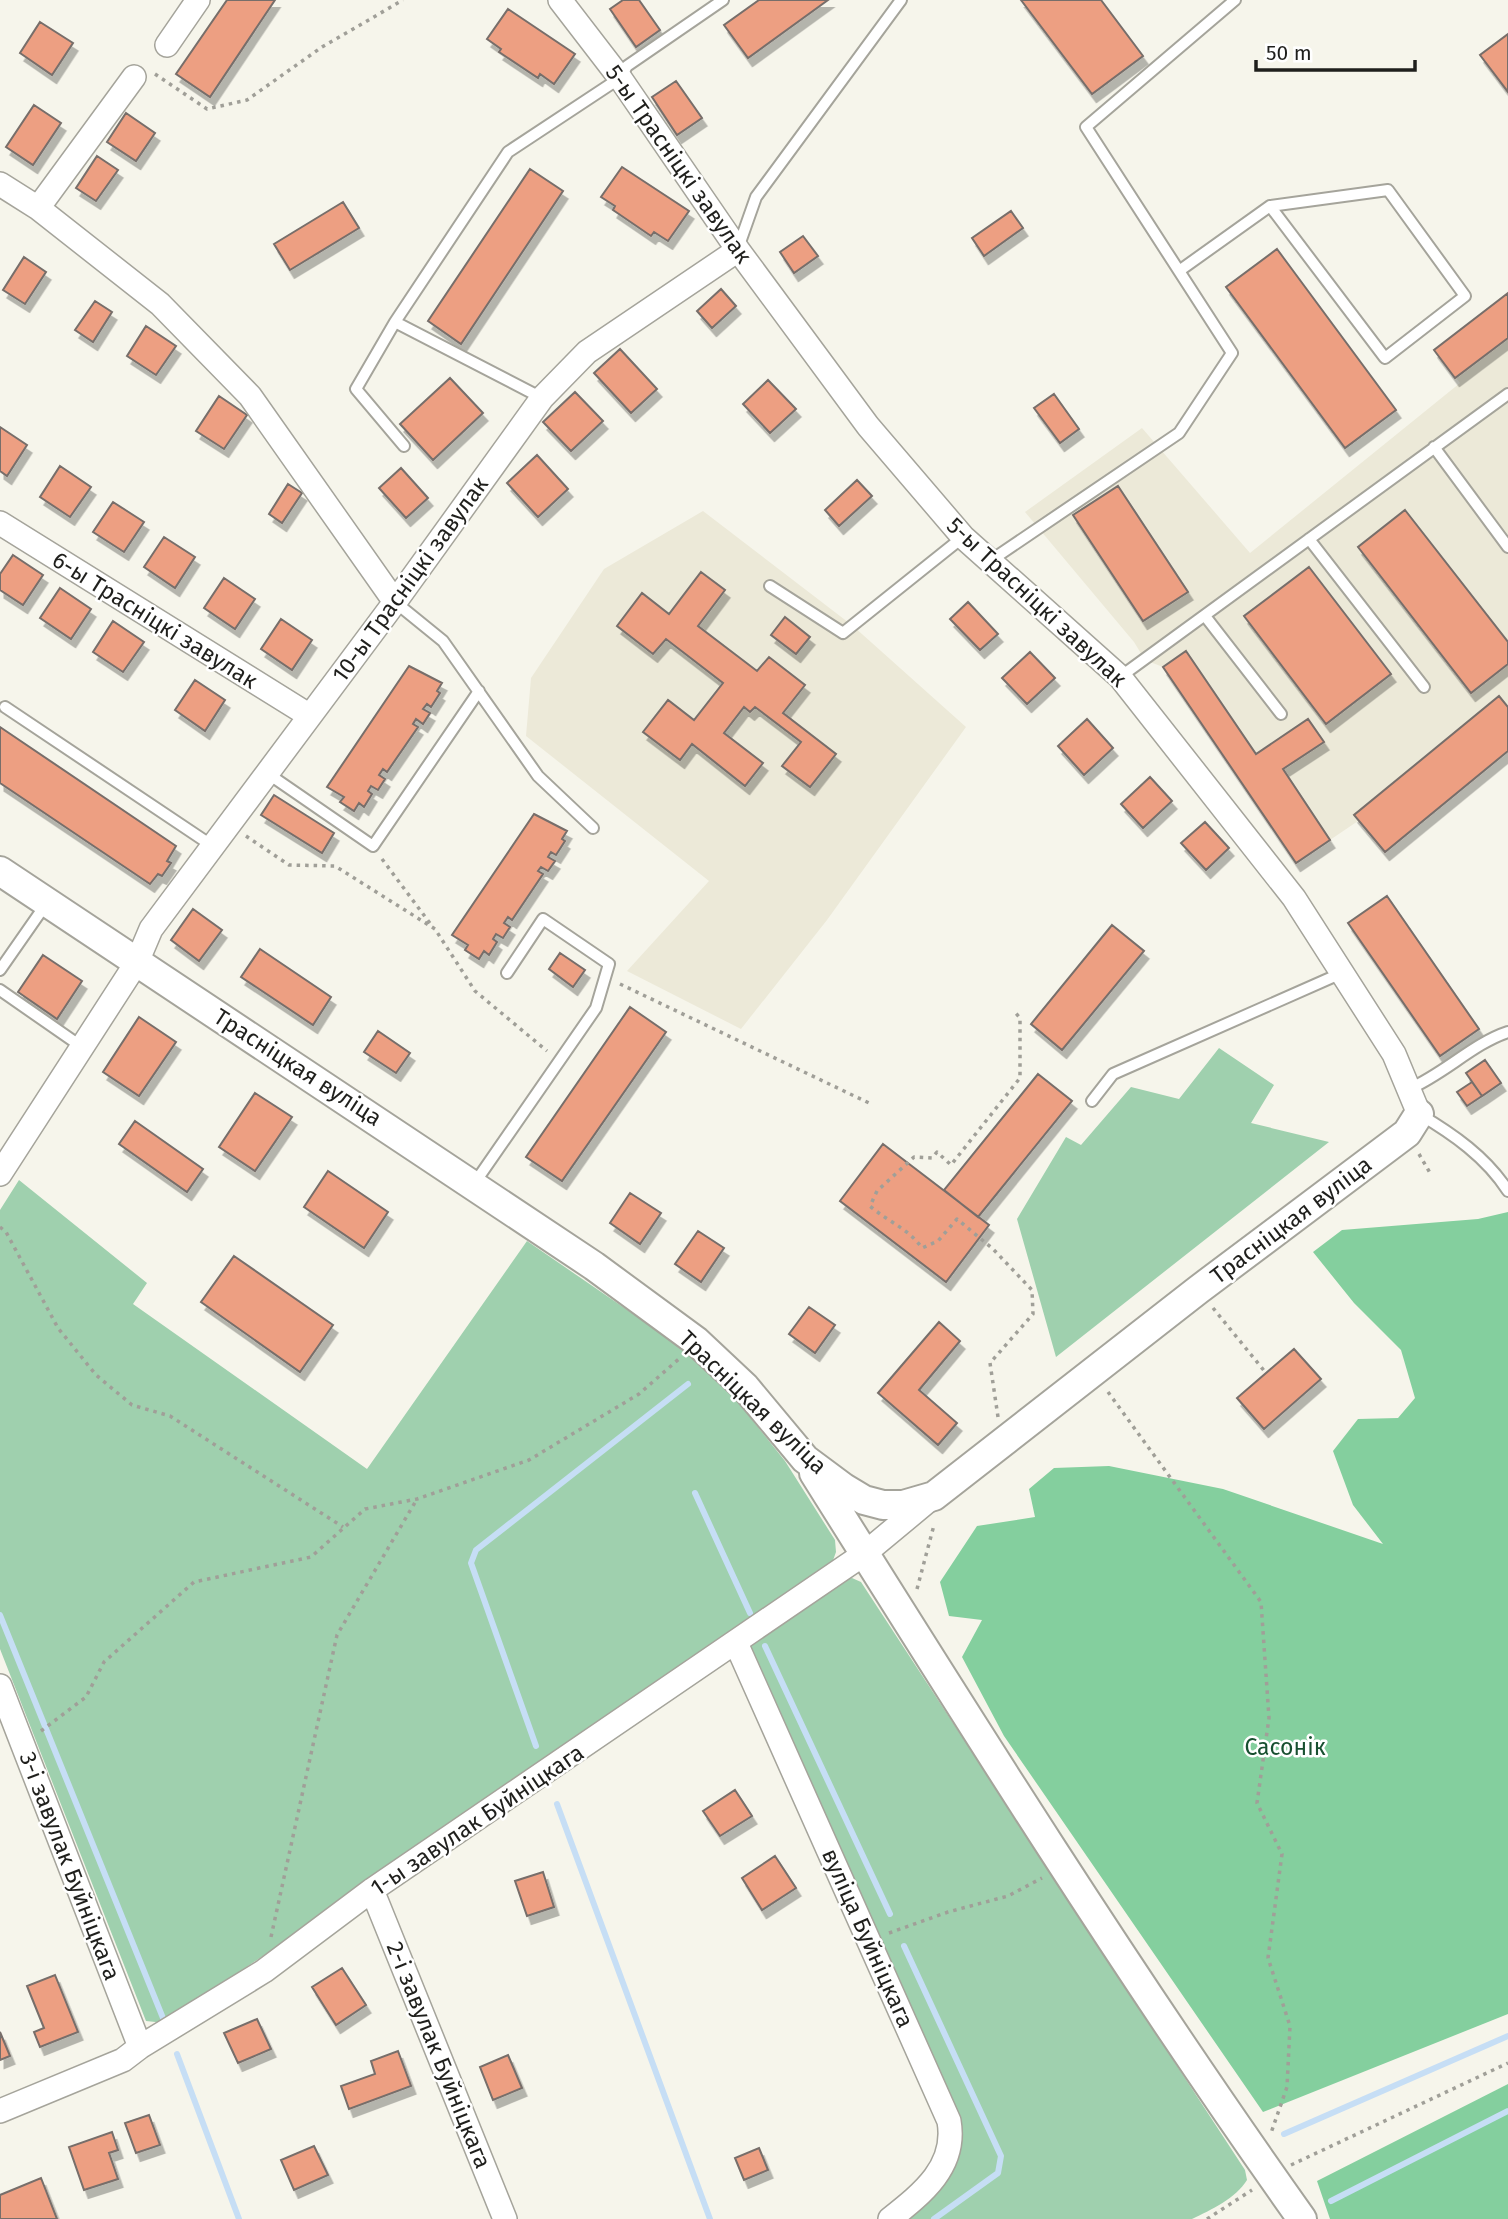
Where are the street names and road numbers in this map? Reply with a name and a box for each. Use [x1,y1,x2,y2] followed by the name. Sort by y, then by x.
[600,59,758,269] street label: 5-ы Трасніцкі завулак
[326,471,494,687] street label: 10-ы Трасніцкі завулак
[941,511,1133,693] street label: 5-ы Трасніцкі завулак
[47,545,263,695] street label: 6-ы Трасніцкі завулак
[209,1002,387,1132] street label: Трасніцкая вуліца
[1205,1150,1377,1290] street label: Трасніцкая вуліца
[673,1324,833,1480] street label: Трасніцкая вуліца
[365,1738,589,1902] street label: 1-ы завулак Буйніцкага
[14,1748,126,1984] street label: 3-і завулак Буйніцкага
[816,1844,920,2032] street label: вуліца Буйніцкага
[381,1938,497,2172] street label: 2-і завулак Буйніцкага

